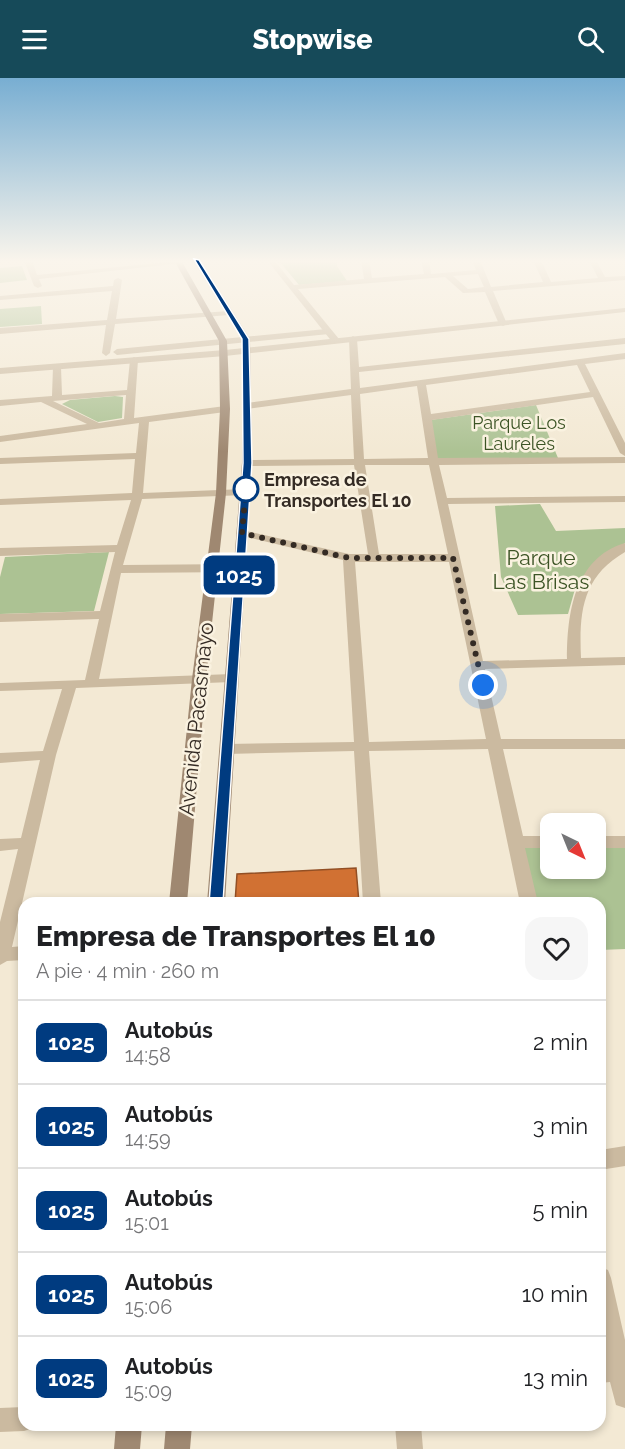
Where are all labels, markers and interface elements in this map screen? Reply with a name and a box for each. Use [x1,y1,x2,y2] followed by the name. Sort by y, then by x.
[18,23,51,56] icon: menu
[574,23,607,56] icon: search
[252,24,373,55] text: Stopwise
[472,412,566,454] park label: Parque Los Laureles
[264,469,412,511] place label: Empresa de Transportes El 10
[233,476,259,502] marker: Empresa de Transportes El 10
[493,545,589,594] park label: Parque Las Brisas
[197,556,281,594] line badge: 1025
[216,563,262,588] text: 1025
[173,621,219,817] street label: Avenida Pacasmayo
[468,670,498,700] your location
[540,813,606,879] north arrow
[540,813,606,879] map controls
[525,917,588,980] button: heart
[36,920,436,953] text: Empresa de Transportes El 10
[36,959,219,983] text: A pie · 4 min · 260 m
[125,1017,213,1043] text: Autobús
[533,1029,588,1055] text: 2 min
[48,1030,95,1055] text: 1025
[125,1043,171,1067] text: 14:58
[125,1101,213,1127] text: Autobús
[533,1113,588,1139] text: 3 min
[48,1114,95,1139] text: 1025
[125,1127,171,1151] text: 14:59
[125,1185,213,1211] text: Autobús
[533,1197,588,1223] text: 5 min
[48,1198,95,1223] text: 1025
[125,1211,169,1235] text: 15:01
[125,1269,213,1295] text: Autobús
[522,1281,588,1307] text: 10 min
[48,1282,95,1307] text: 1025
[125,1295,172,1319] text: 15:06
[125,1353,213,1379] text: Autobús
[523,1365,588,1391] text: 13 min
[48,1366,95,1391] text: 1025
[125,1379,172,1403] text: 15:09

